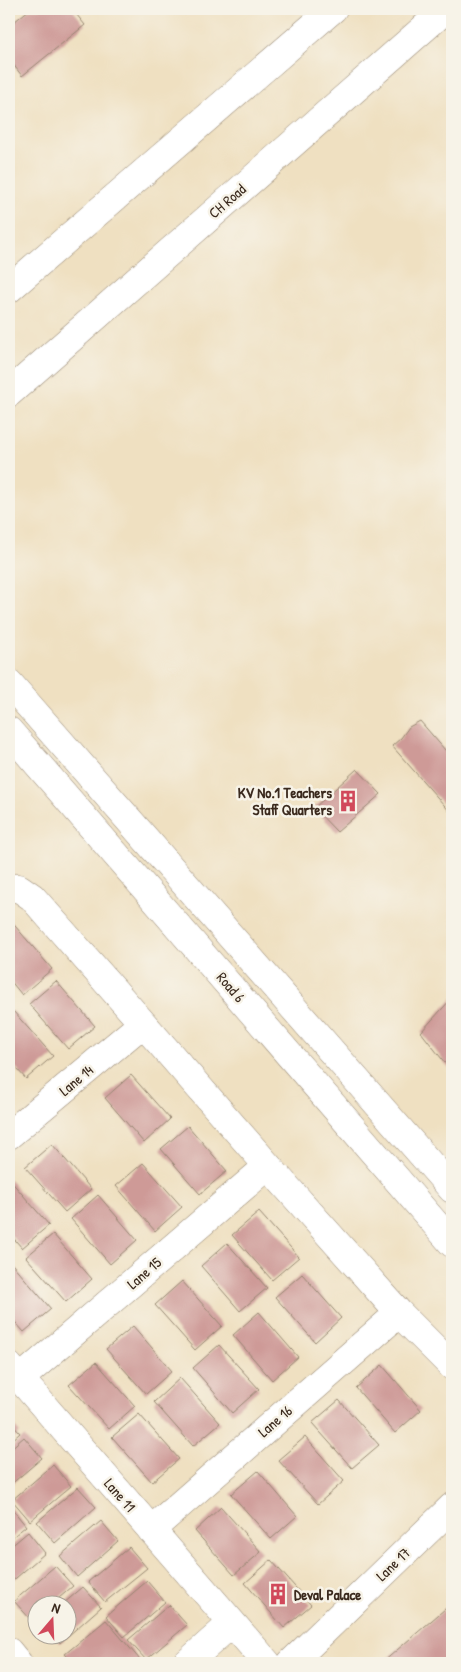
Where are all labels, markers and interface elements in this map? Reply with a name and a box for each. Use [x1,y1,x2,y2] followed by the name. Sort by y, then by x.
[204,179,250,223] street label: CH Road
[238,782,332,820] place label: KV No.1 Teachers Staff Quarters
[335,788,361,814] building icon: KV No.1 Teachers Staff Quarters
[212,967,250,1007] street label: Road 6
[54,1059,98,1100] street label: Lane 14
[122,1252,166,1294] street label: Lane 15
[253,1400,297,1442] street label: Lane 16
[99,1474,141,1516] street label: Lane 11
[371,1542,415,1586] street label: Lane 17
[265,1581,291,1607] building icon: Deval Palace
[294,1584,361,1605] place label: Deval Palace
[28,1594,78,1644] north arrow
[50,1597,64,1618] text: N

